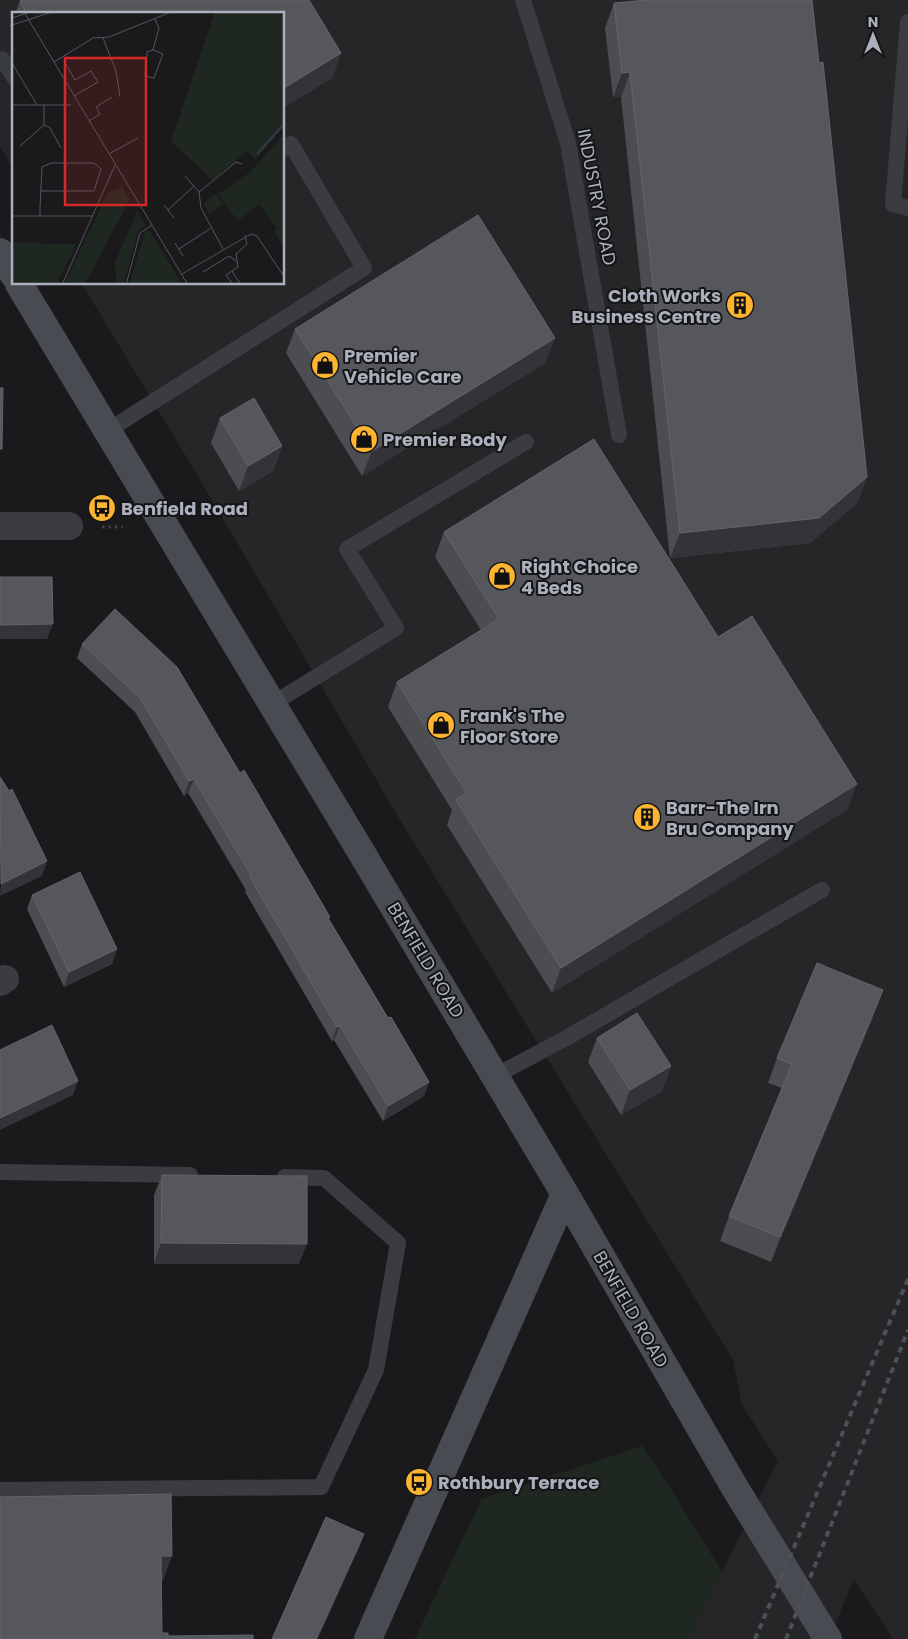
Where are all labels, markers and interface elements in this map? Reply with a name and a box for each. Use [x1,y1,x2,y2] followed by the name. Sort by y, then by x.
[848,10,898,60] north arrow
[12,12,285,285] inset map
[868,12,878,32] text: N
[572,127,622,267] street label: INDUSTRY ROAD
[571,283,721,329] place label: Cloth Works Business Centre
[725,290,755,320] building icon: Cloth Works Business Centre
[344,343,462,389] place label: Premier Vehicle Care
[310,350,340,380] shop icon: Premier Vehicle Care
[349,424,379,454] shop icon: Premier Body
[383,427,508,452] place label: Premier Body
[87,493,117,523] bus stop icon: Benfield Road
[121,496,248,521] place label: Benfield Road
[521,554,638,600] place label: Right Choice 4 Beds
[487,561,517,591] shop icon: Right Choice 4 Beds
[460,703,565,749] place label: Frank's The Floor Store
[426,710,456,740] shop icon: Frank's The Floor Store
[666,795,794,841] place label: Barr-The Irn Bru Company
[632,802,662,832] building icon: Barr-The Irn Bru Company
[382,897,470,1023] street label: BENFIELD ROAD
[587,1246,675,1372] street label: BENFIELD ROAD
[404,1467,434,1497] bus stop icon: Rothbury Terrace
[438,1470,599,1495] place label: Rothbury Terrace

